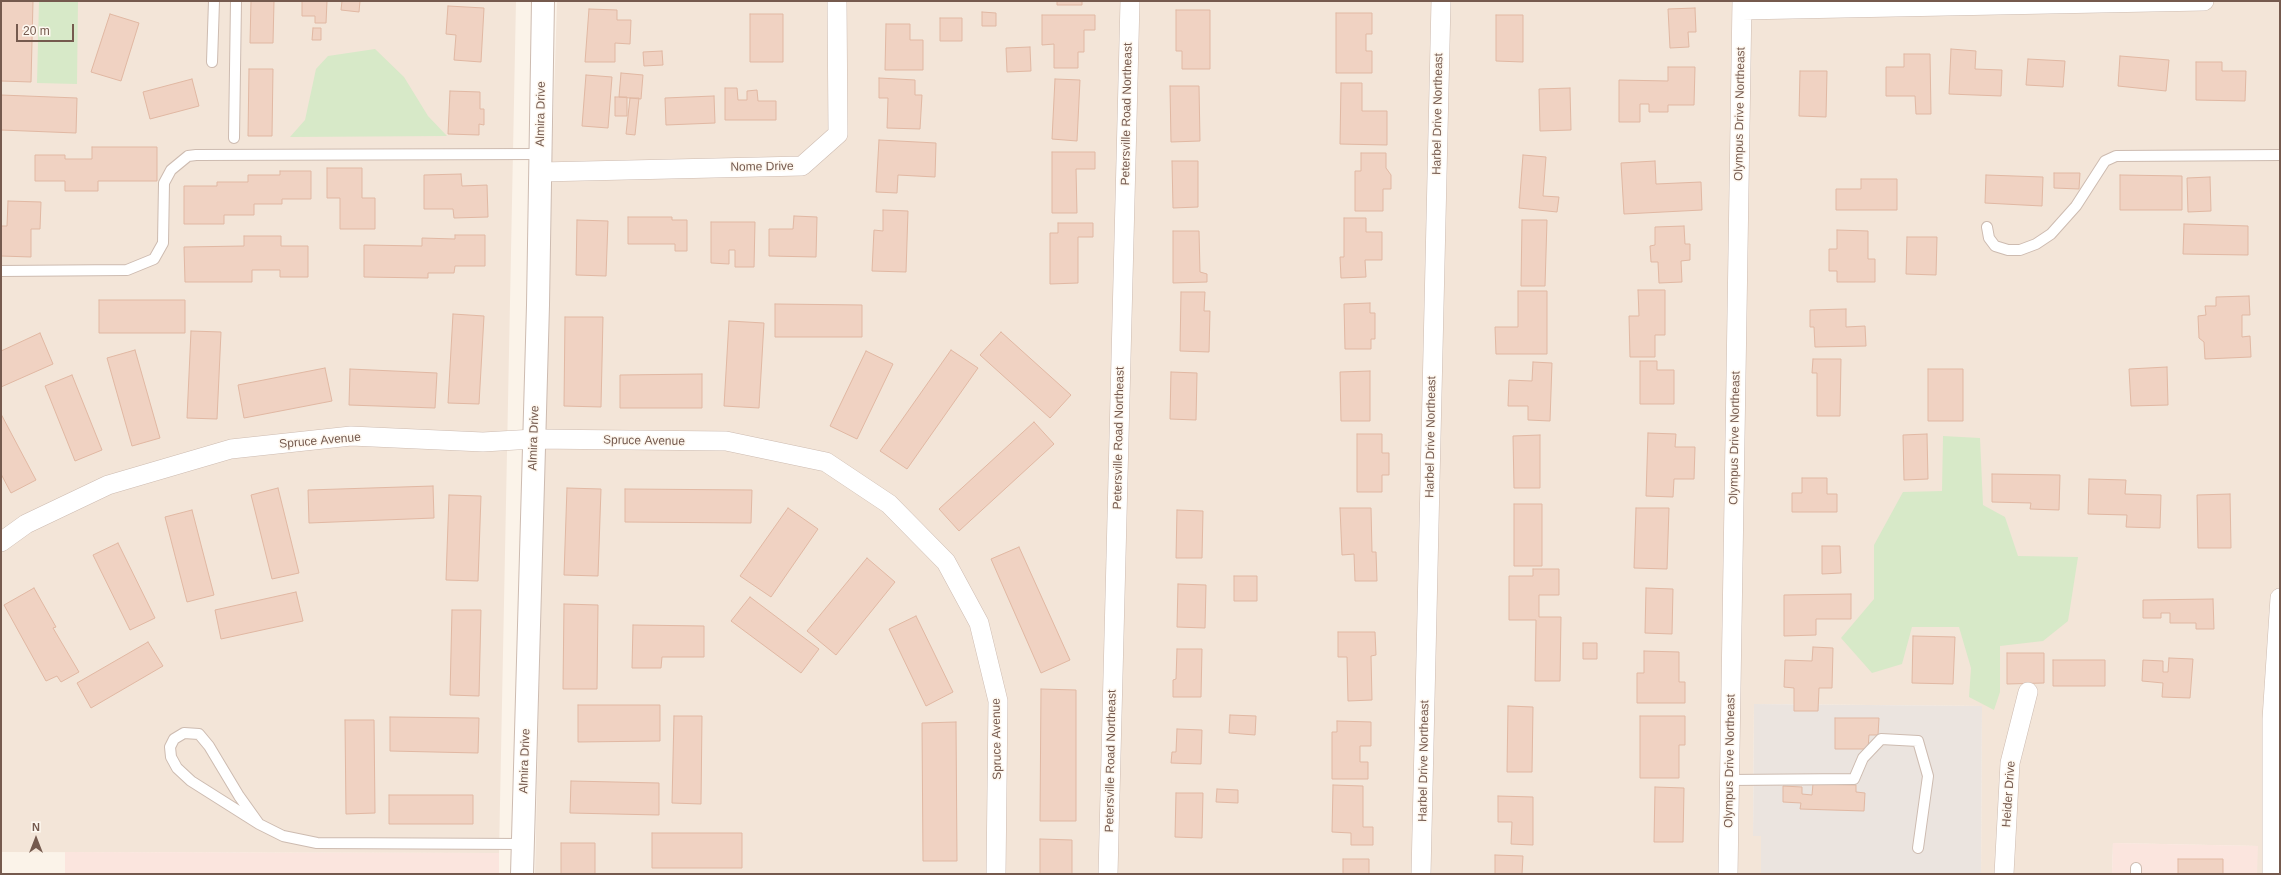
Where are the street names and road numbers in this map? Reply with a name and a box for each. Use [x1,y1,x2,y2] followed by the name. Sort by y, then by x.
[1119,43,1135,185] street label: Petersville Road Northeast
[1732,47,1748,181] street label: Olympus Drive Northeast
[1430,53,1446,175] street label: Harbel Drive Northeast
[533,81,549,147] street label: Almira Drive
[730,159,794,175] street label: Nome Drive
[1111,367,1127,509] street label: Petersville Road Northeast
[1727,371,1743,505] street label: Olympus Drive Northeast
[1423,376,1439,498] street label: Harbel Drive Northeast
[526,405,542,471] street label: Almira Drive
[279,430,361,452] street label: Spruce Avenue
[603,433,685,449] street label: Spruce Avenue
[1103,690,1119,832] street label: Petersville Road Northeast
[1722,694,1738,828] street label: Olympus Drive Northeast
[989,698,1005,780] street label: Spruce Avenue
[1416,700,1432,822] street label: Harbel Drive Northeast
[517,728,533,794] street label: Almira Drive
[1999,760,2019,828] street label: Heider Drive

